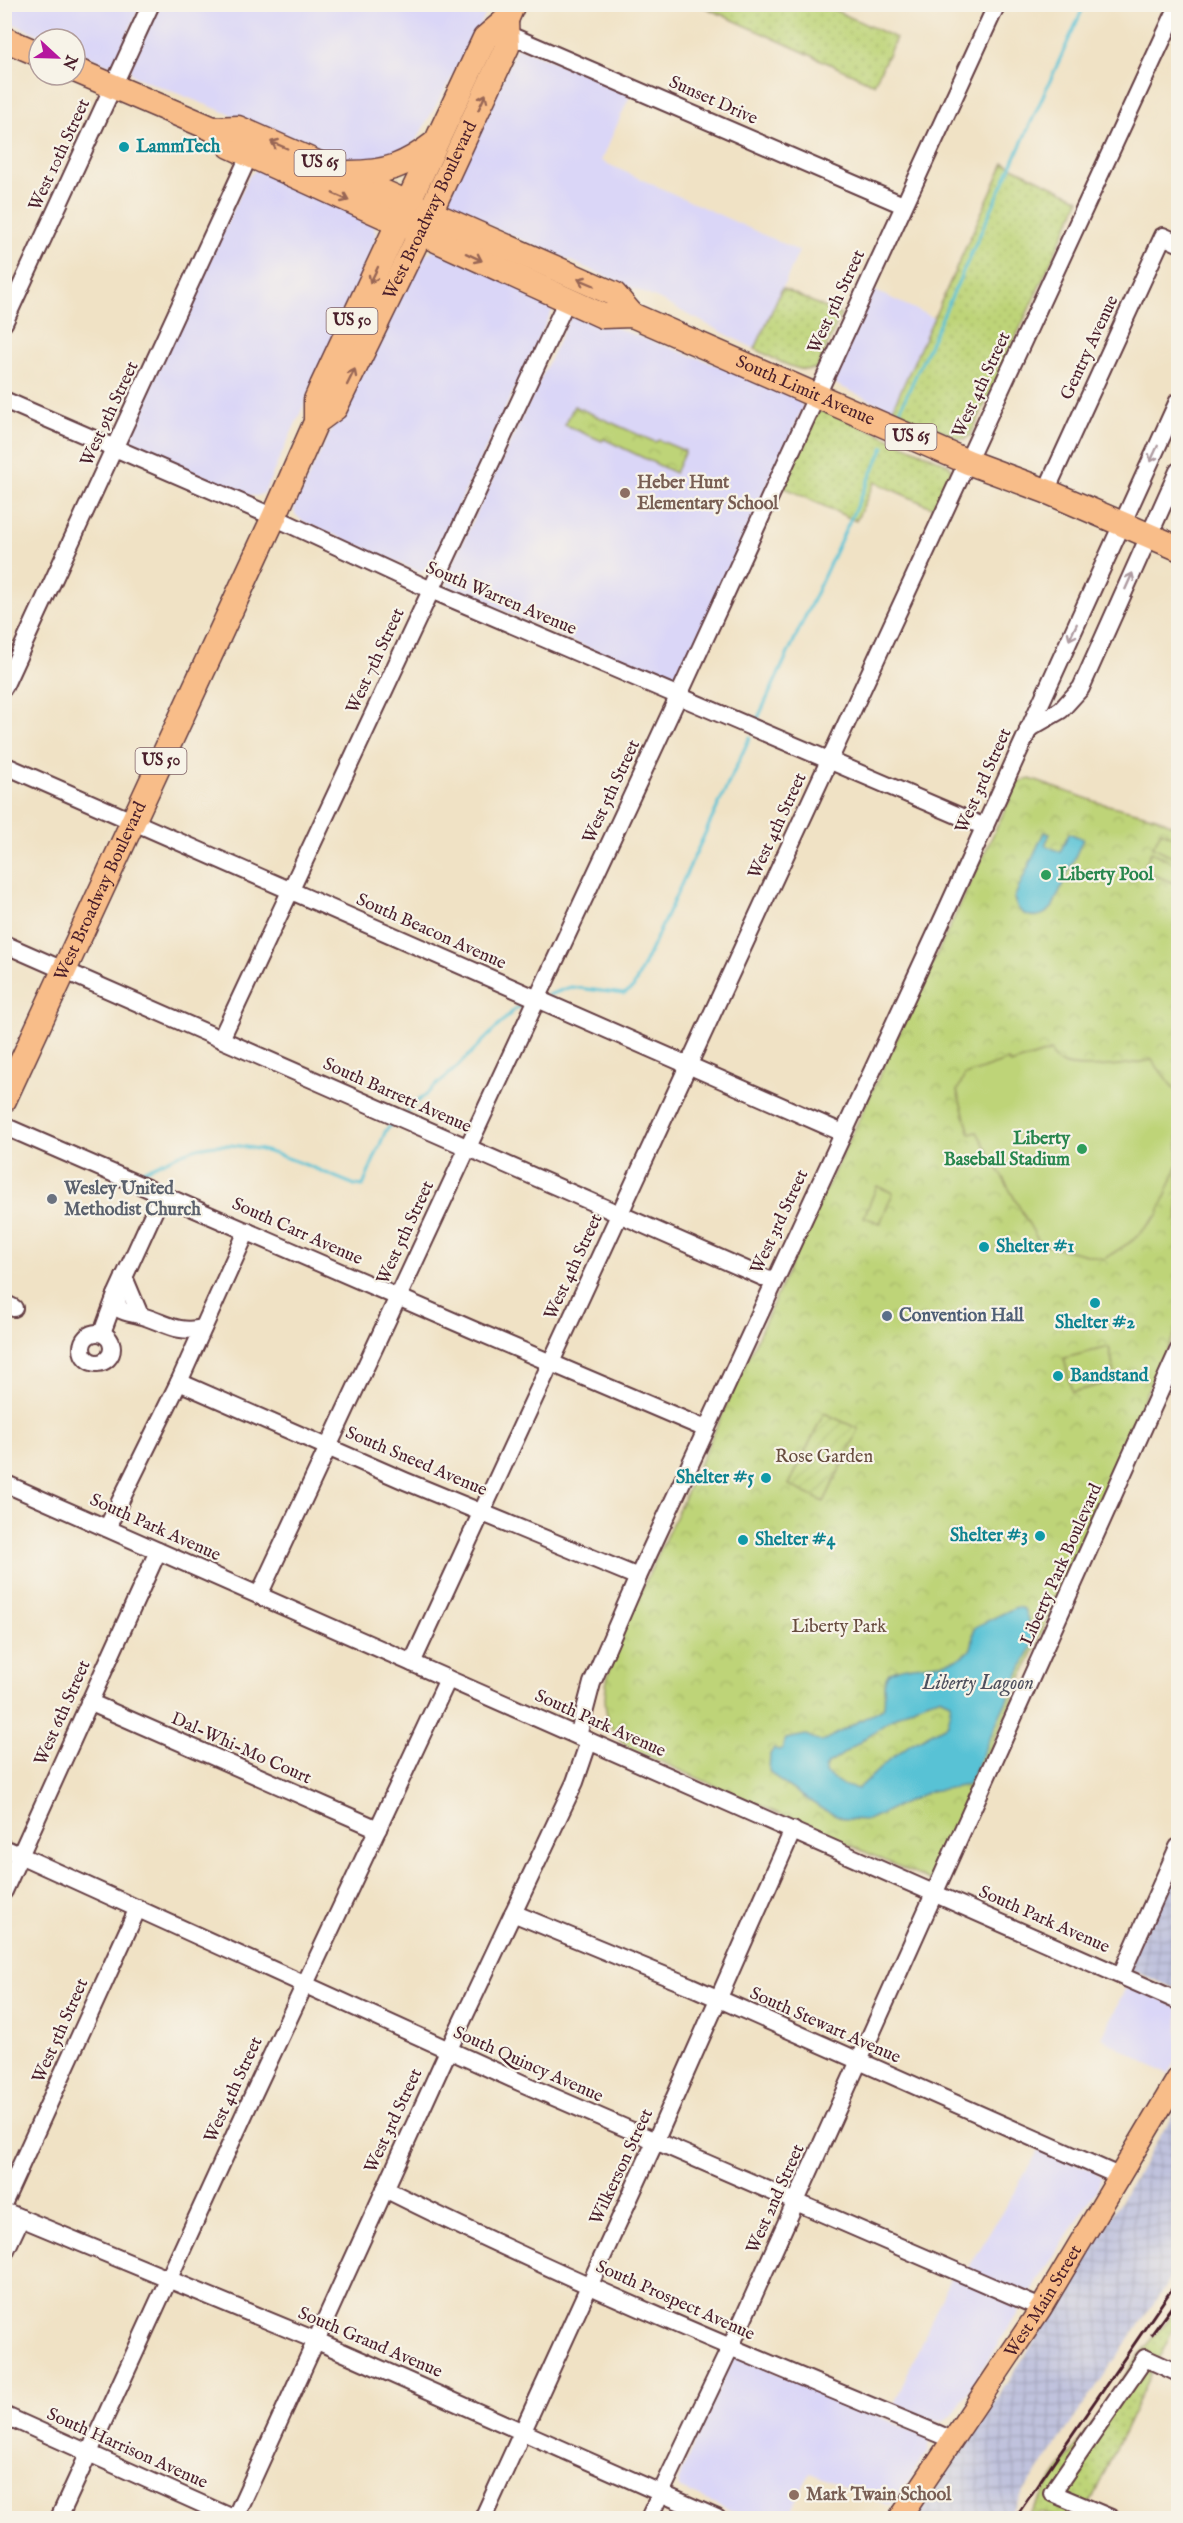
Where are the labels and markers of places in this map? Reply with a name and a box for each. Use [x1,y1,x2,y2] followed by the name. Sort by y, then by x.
[136,136,221,159] place label: LammTech
[117,140,131,154] marker: LammTech
[637,472,779,516] place label: Heber Hunt Elementary School
[618,486,632,500] marker: Heber Hunt Elementary School
[1058,864,1154,887] place label: Liberty Pool
[1039,868,1053,882] marker: Liberty Pool
[944,1128,1071,1172] place label: Liberty Baseball Stadium
[1075,1142,1089,1156] marker: Liberty Baseball Stadium
[63,1178,201,1222] place label: Wesley United Methodist Church
[45,1192,59,1206] marker: Wesley United Methodist Church
[996,1236,1074,1259] place label: Shelter #1
[977,1240,991,1254] marker: Shelter #1
[1088,1296,1102,1310] marker: Shelter #2
[899,1305,1025,1328] place label: Convention Hall
[880,1309,894,1323] marker: Convention Hall
[1055,1312,1135,1335] place label: Shelter #2
[1070,1365,1149,1388] place label: Bandstand
[1051,1369,1065,1383] marker: Bandstand
[676,1467,754,1490] place label: Shelter #5
[759,1471,773,1485] marker: Shelter #5
[950,1525,1028,1548] place label: Shelter #3
[755,1529,836,1552] place label: Shelter #4
[1033,1529,1047,1543] marker: Shelter #3
[736,1533,750,1547] marker: Shelter #4
[806,2484,952,2507] place label: Mark Twain School
[787,2488,801,2502] marker: Mark Twain School

